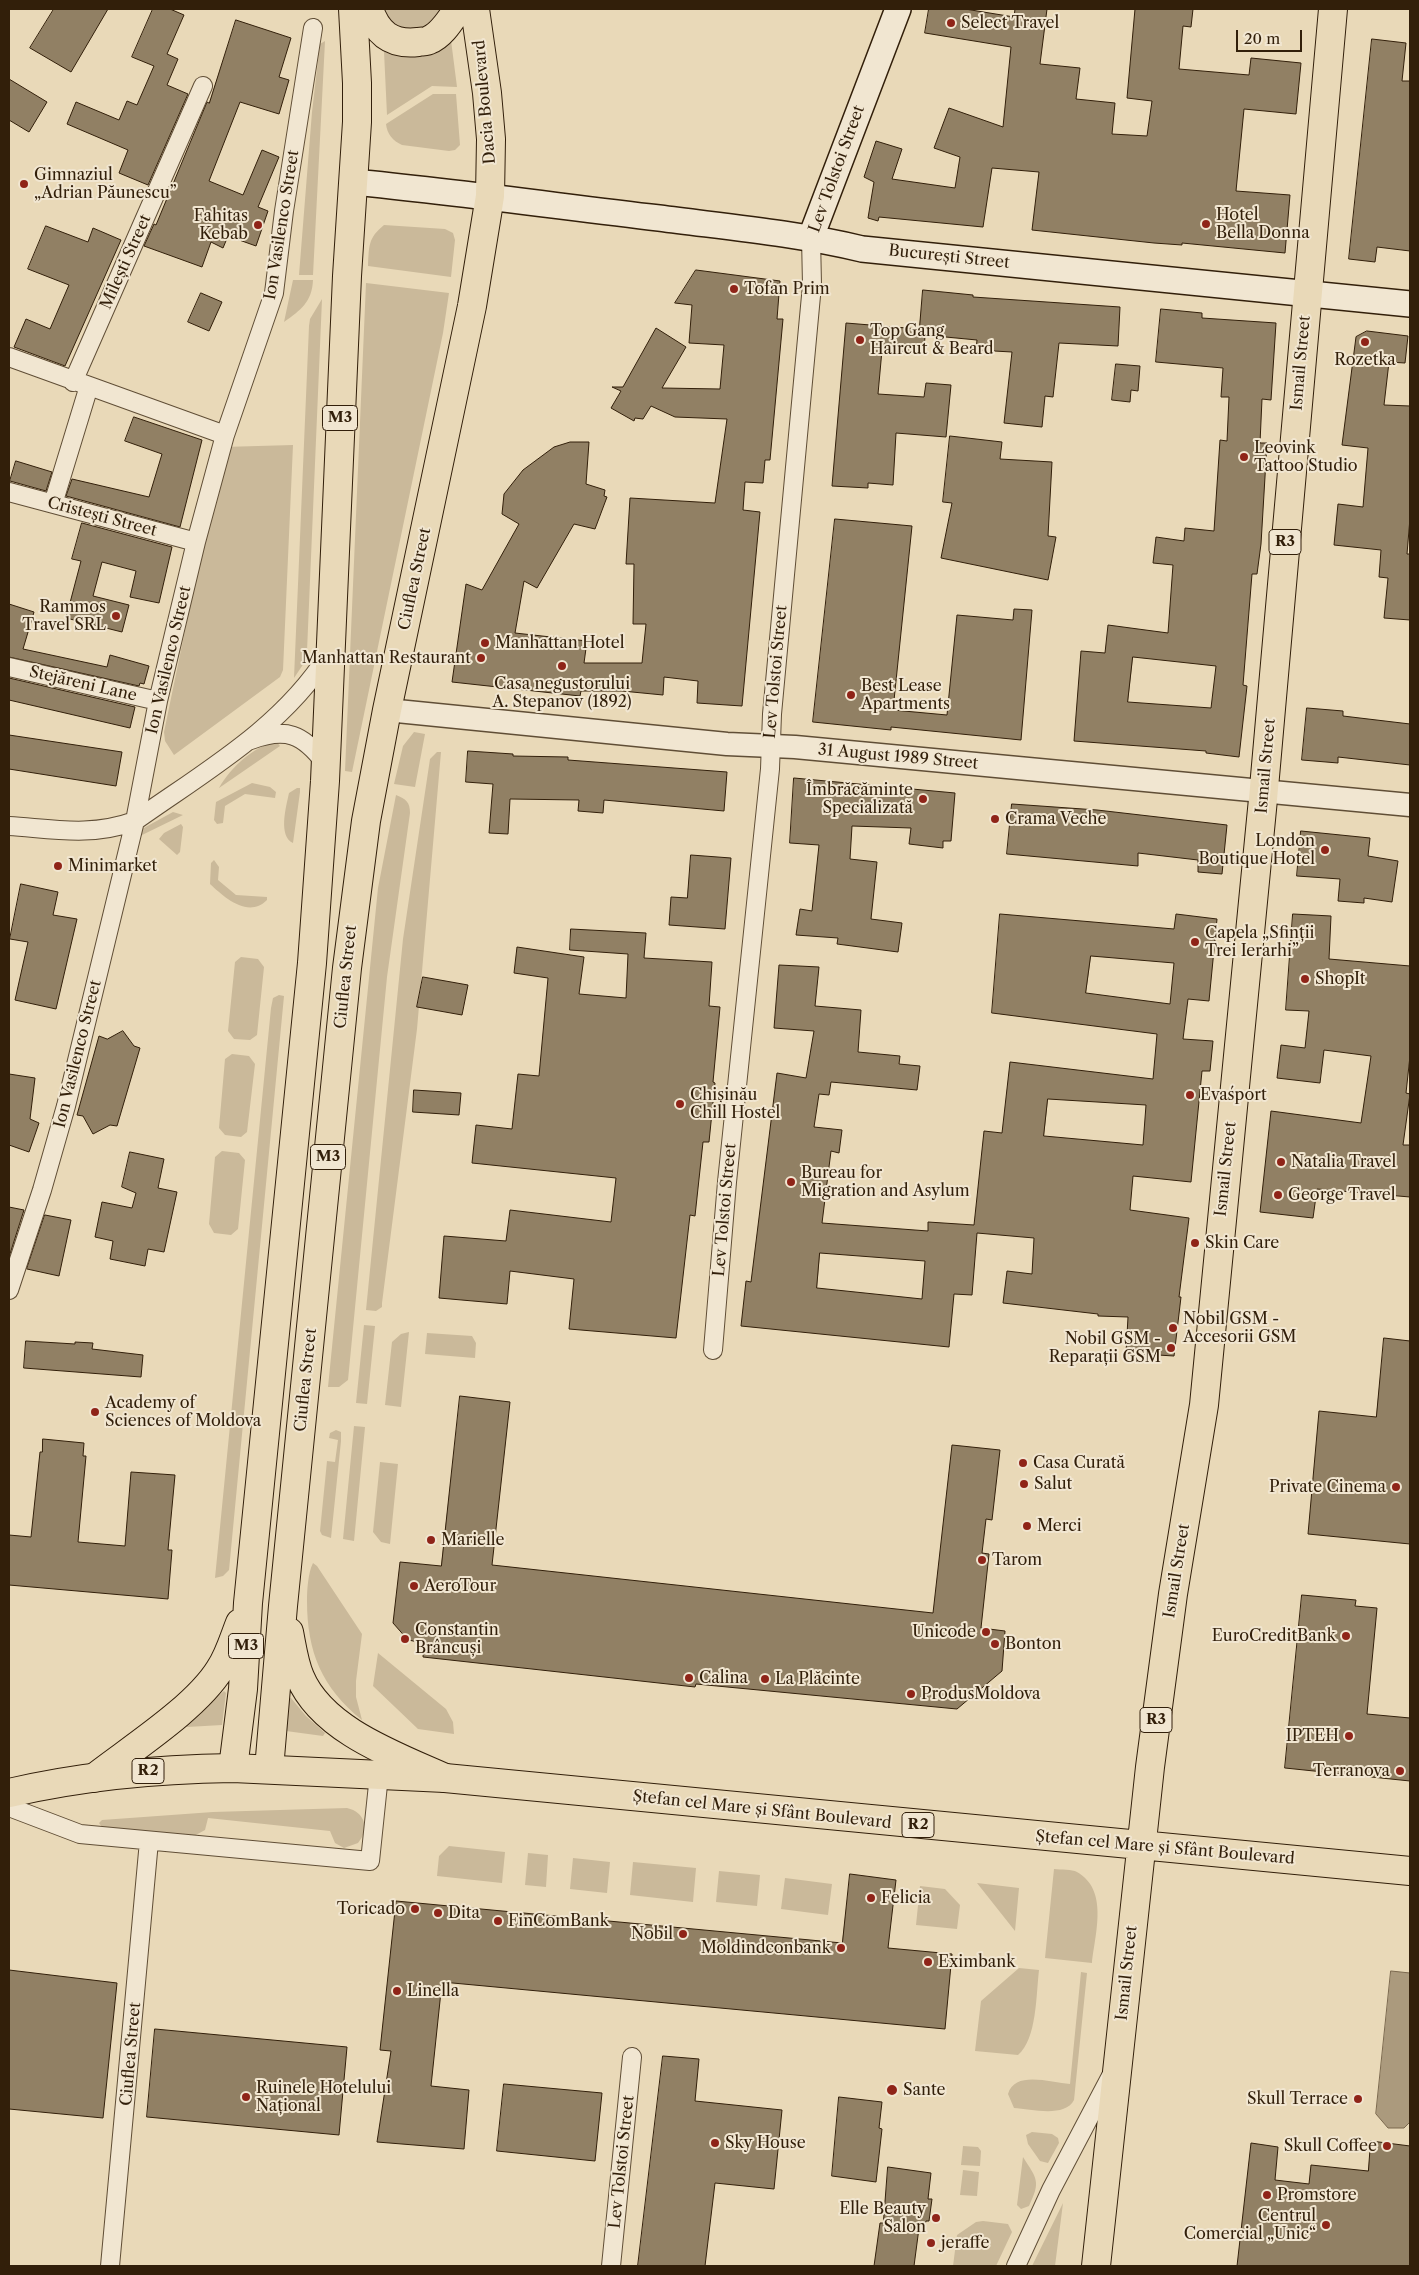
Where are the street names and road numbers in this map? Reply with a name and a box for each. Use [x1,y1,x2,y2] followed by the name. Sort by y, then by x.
[470,39,500,165] street label: Dacia Boulevard
[805,103,869,235] street label: Lev Tolstoi Street
[261,149,303,301] street label: Ion Vasilenco Street
[97,212,155,312] street label: Milești Street
[887,241,1011,273] street label: București Street
[1287,315,1315,411] street label: Ismail Street
[322,406,358,430] road number: M3
[45,493,159,541] street label: Cristești Street
[395,526,435,632] street label: Ciuflea Street
[1269,530,1301,554] road number: R3
[143,584,195,736] street label: Ion Vasilenco Street
[761,604,791,740] street label: Lev Tolstoi Street
[27,662,139,706] street label: Stejăreni Lane
[1252,718,1280,814] street label: Ismail Street
[817,740,979,774] street label: 31 August 1989 Street
[331,924,361,1030] street label: Ciuflea Street
[50,978,106,1130] street label: Ion Vasilenco Street
[1211,1121,1241,1217] street label: Ismail Street
[710,1142,740,1278] street label: Lev Tolstoi Street
[310,1144,346,1170] road number: M3
[291,1327,321,1433] street label: Ciuflea Street
[1160,1522,1194,1620] street label: Ismail Street
[228,1634,264,1658] road number: M3
[1140,1708,1172,1732] road number: R3
[132,1758,164,1784] road number: R2
[632,1787,892,1833] street label: Ștefan cel Mare și Sfânt Boulevard
[902,1812,934,1838] road number: R2
[1035,1827,1295,1869] street label: Ștefan cel Mare și Sfânt Boulevard
[1112,1925,1142,2021] street label: Ismail Street
[117,2001,145,2107] street label: Ciuflea Street
[605,2094,639,2230] street label: Lev Tolstoi Street

